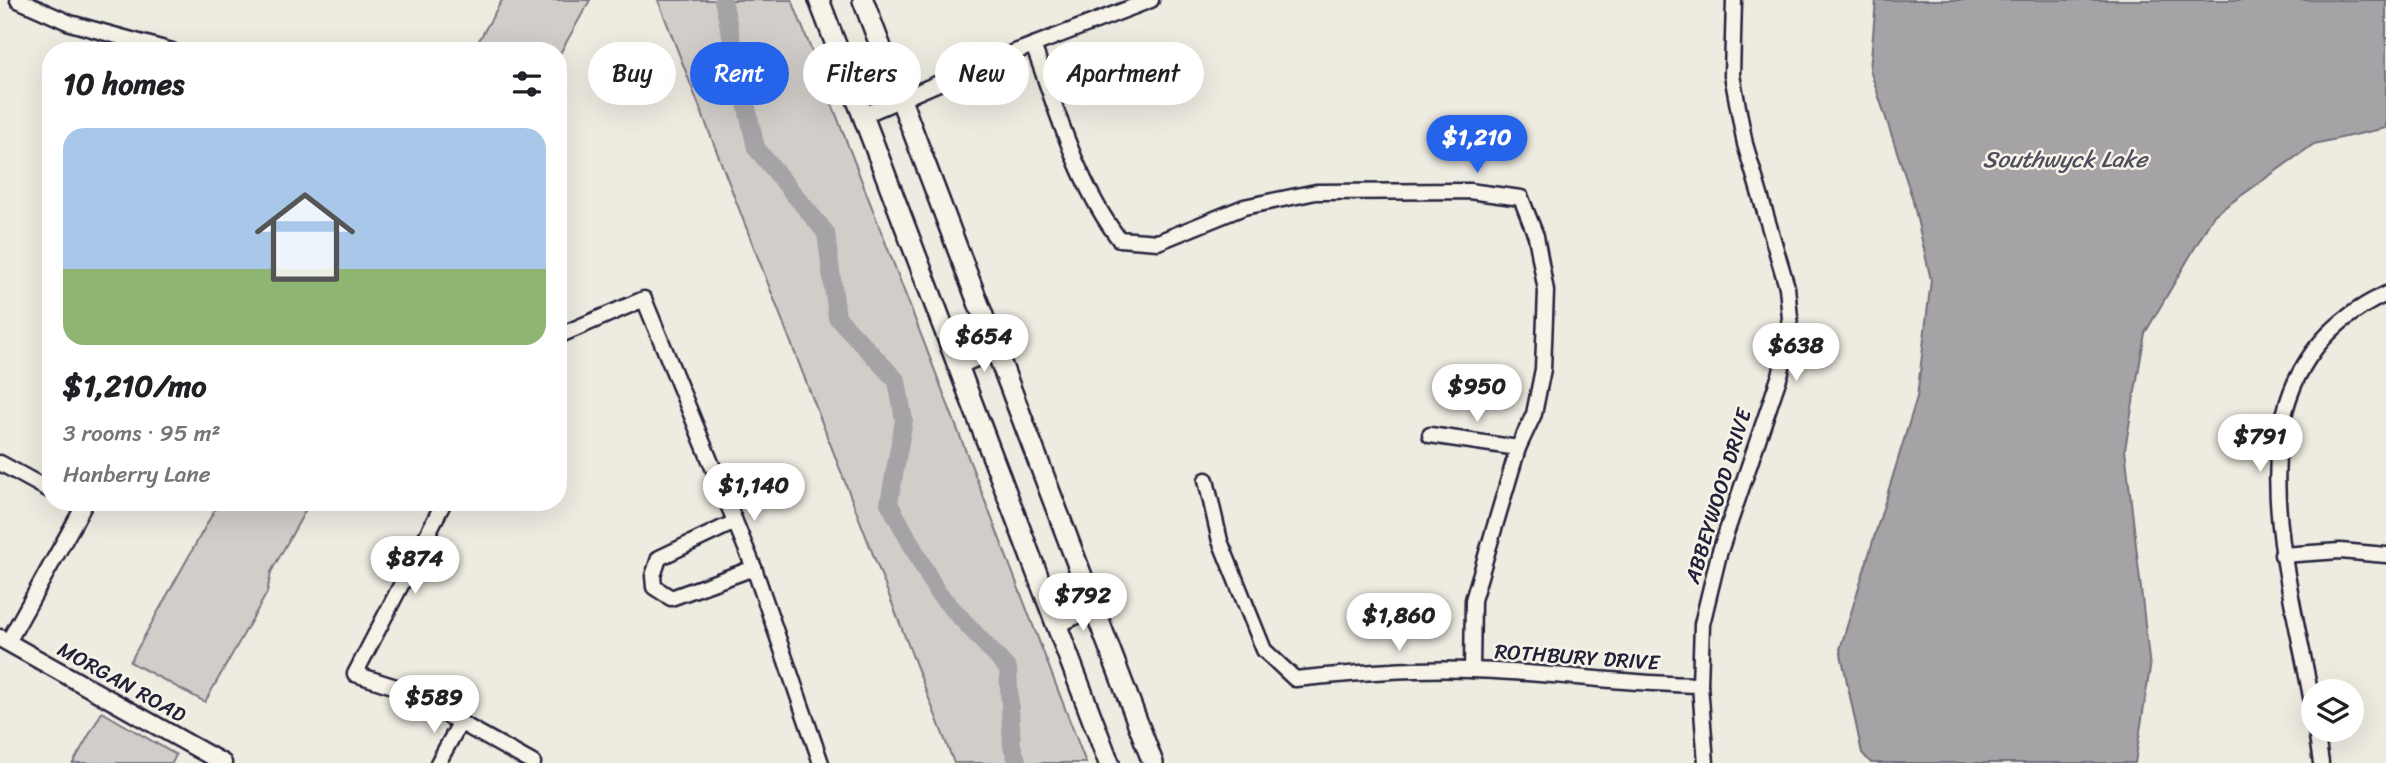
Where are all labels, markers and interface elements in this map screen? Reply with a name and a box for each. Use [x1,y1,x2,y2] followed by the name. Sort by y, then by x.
[588,42,676,105] chip: Buy
[690,42,789,105] chip: Rent
[803,42,921,105] chip: Filters
[935,42,1029,105] chip: New
[1043,42,1204,105] chip: Apartment
[63,57,184,111] text: 10 homes
[508,65,546,103] icon: filters
[1420,116,1534,175] pin: $1,210
[1442,117,1512,158] text: $1,210
[1983,139,2149,180] water label: Southwyck Lake
[242,174,368,300] icon: home
[943,314,1025,374] pin: $654
[956,316,1012,357] text: $654
[1755,324,1837,383] pin: $638
[1768,325,1824,366] text: $638
[63,359,206,413] text: $1,210/mo
[1436,364,1518,424] pin: $950
[1448,366,1506,407] text: $950
[1673,403,1763,589] street label: ABBEYWOOD DRIVE
[63,413,220,454] text: 3 rooms · 95 m²
[2219,414,2301,474] pin: $791
[2234,416,2286,457] text: $791
[63,454,211,495] text: Hanberry Lane
[697,463,811,523] pin: $1,140
[719,465,789,506] text: $1,140
[374,536,456,596] pin: $874
[387,538,443,579] text: $874
[1042,574,1124,633] pin: $792
[1055,575,1111,616] text: $792
[1342,594,1456,653] pin: $1,860
[1362,595,1436,636] text: $1,860
[50,631,194,733] street label: MORGAN ROAD
[1493,632,1662,682] street label: ROTHBURY DRIVE
[393,676,475,735] pin: $589
[405,677,463,718] text: $589
[2301,679,2364,742] map controls
[2301,679,2364,742] button: layers

